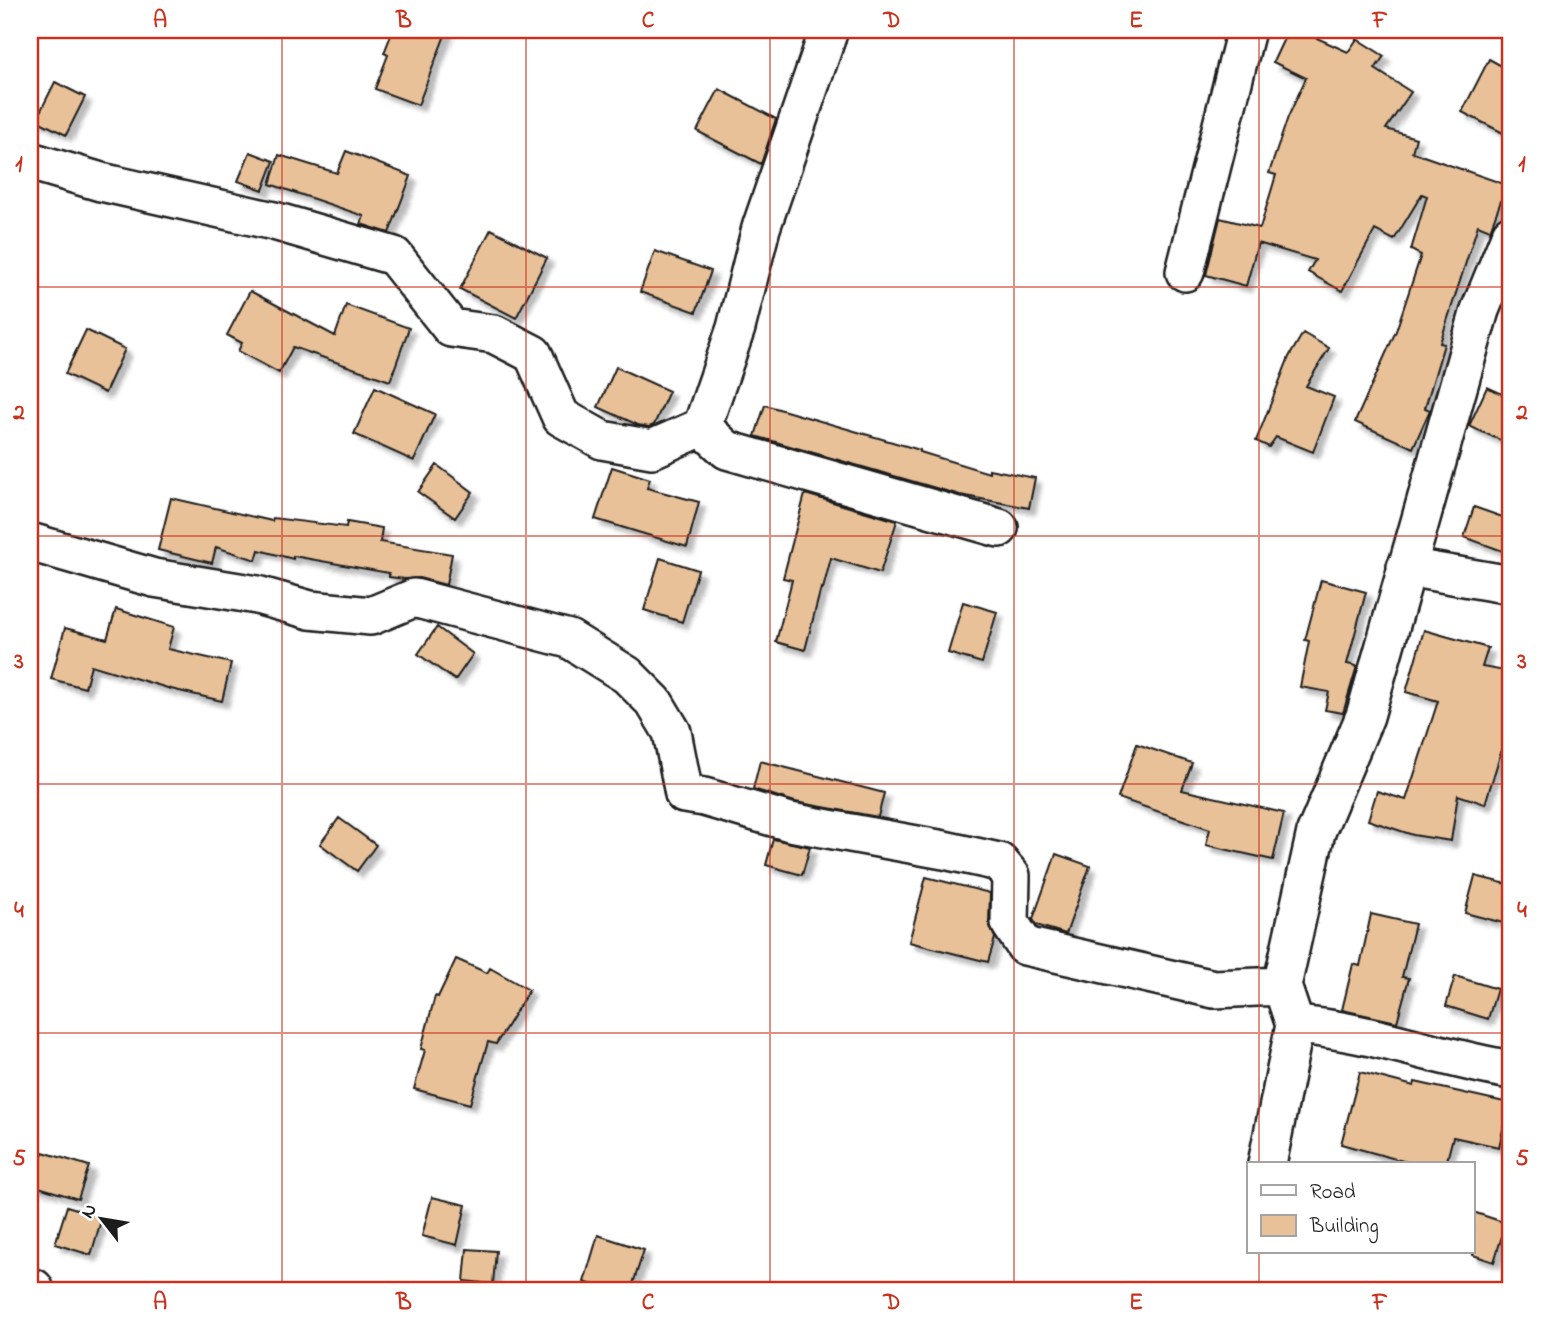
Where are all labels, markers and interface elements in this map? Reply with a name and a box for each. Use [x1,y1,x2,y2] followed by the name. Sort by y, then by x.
[153,5,167,38] text: A
[395,5,412,38] text: B
[642,5,655,38] text: C
[883,5,900,38] text: D
[1129,5,1143,38] text: E
[1372,5,1388,38] text: F
[15,149,23,182] text: 1
[1518,149,1526,182] text: 1
[12,397,25,430] text: 2
[1515,397,1528,430] text: 2
[13,646,24,679] text: 3
[1516,646,1527,679] text: 3
[14,895,24,928] text: 4
[1517,895,1527,928] text: 4
[12,1143,26,1176] text: 5
[1515,1143,1529,1176] text: 5
[1247,1162,1474,1254] legend
[1310,1178,1356,1208] text: Road
[66,1184,136,1254] north arrow
[75,1199,105,1224] text: N
[1309,1212,1379,1244] text: Building
[153,1287,167,1320] text: A
[395,1287,412,1320] text: B
[642,1287,655,1320] text: C
[883,1287,900,1320] text: D
[1129,1287,1143,1320] text: E
[1372,1287,1388,1320] text: F

